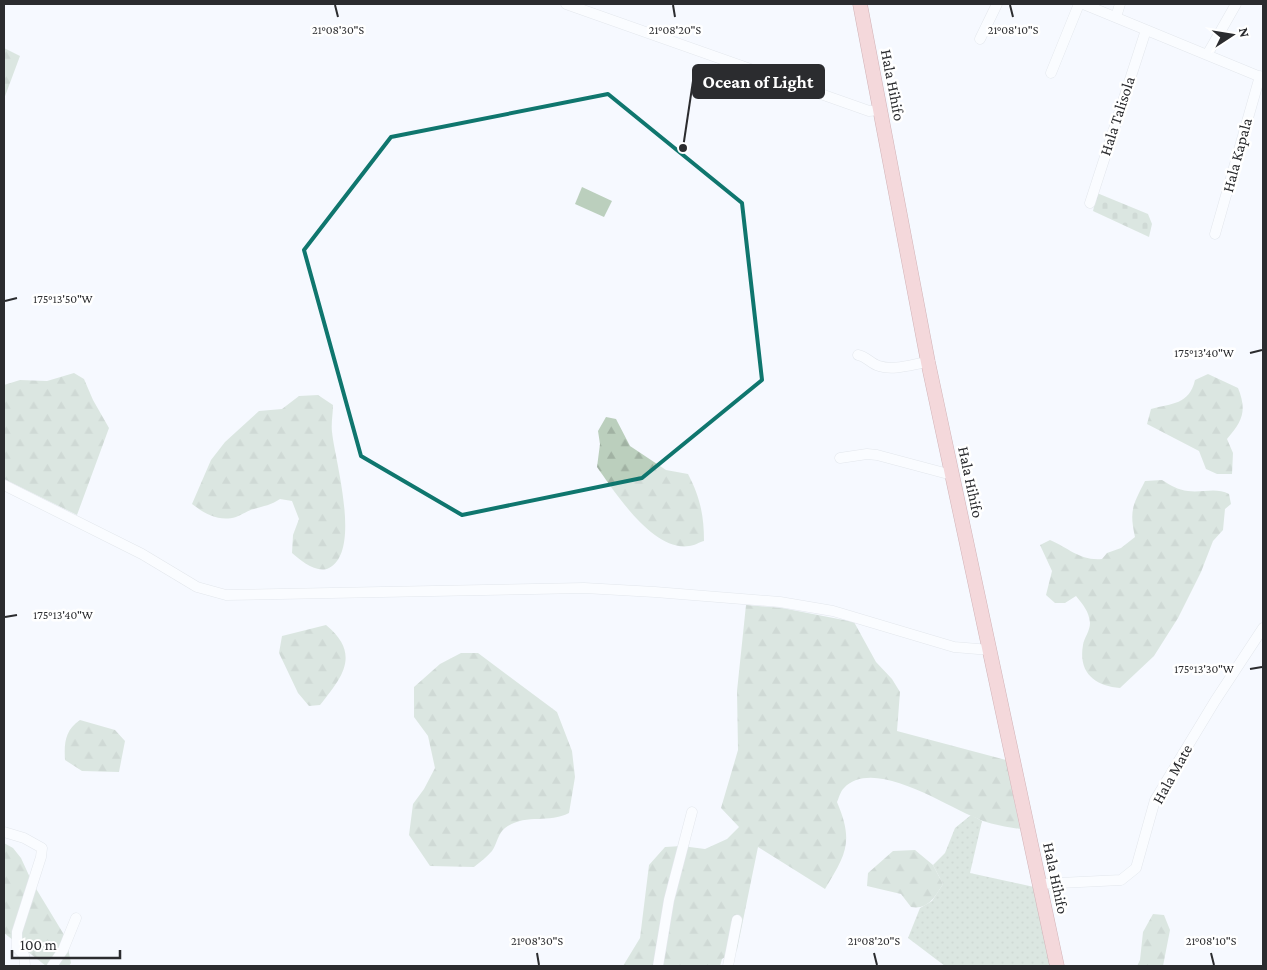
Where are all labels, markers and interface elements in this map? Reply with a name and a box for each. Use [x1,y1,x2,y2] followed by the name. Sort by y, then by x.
[1207,10,1257,60] north arrow
[312,23,364,37] text: 21°08'30"S
[649,23,702,37] text: 21°08'20"S
[988,23,1039,37] text: 21°08'10"S
[1236,26,1254,39] text: N
[878,48,908,122] street label: Hala Hihifo
[693,65,824,98] callout: Ocean of Light
[703,72,814,92] text: Ocean of Light
[1096,74,1138,158] street label: Hala Talisola
[1219,115,1256,194] street label: Hala Kapala
[33,292,93,306] text: 175°13'50"W
[1174,346,1234,360] text: 175°13'40"W
[955,445,987,519] street label: Hala Hihifo
[33,608,93,622] text: 175°13'40"W
[1174,662,1234,676] text: 175°13'30"W
[1149,741,1195,807] street label: Hala Mate
[1040,841,1072,915] street label: Hala Hihifo
[12,928,120,960] scale bar
[511,934,563,948] text: 21°08'30"S
[848,934,901,948] text: 21°08'20"S
[1186,934,1237,948] text: 21°08'10"S
[20,937,57,953] text: 100 m

